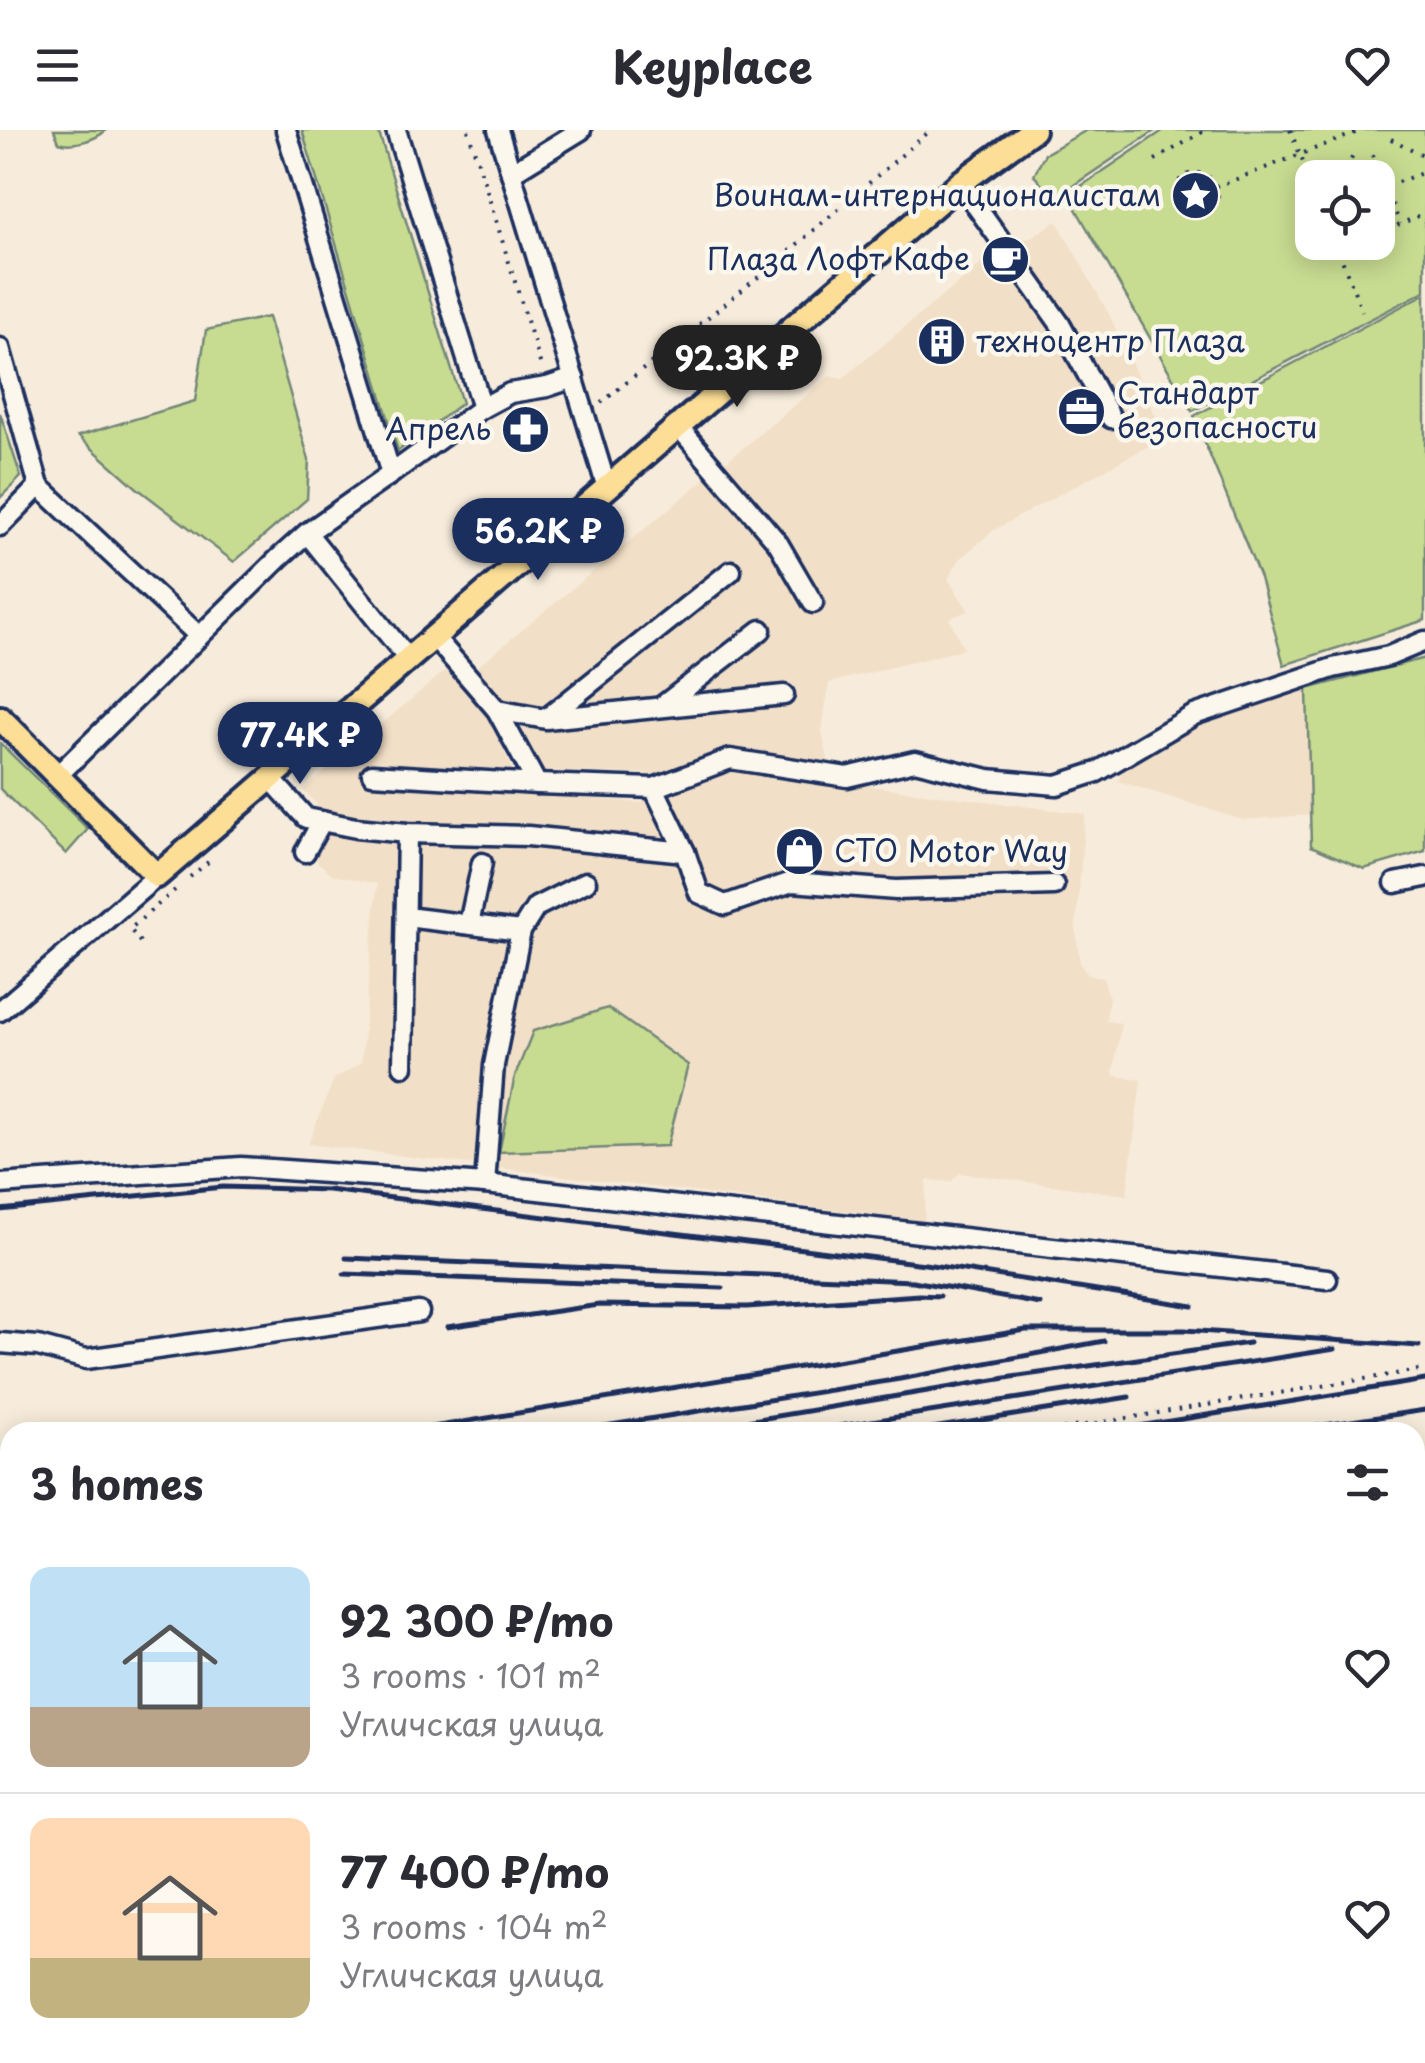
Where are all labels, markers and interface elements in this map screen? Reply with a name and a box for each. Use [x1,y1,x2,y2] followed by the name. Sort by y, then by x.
[612,31,813,99] text: Keyplace
[30,38,85,93] icon: menu
[1340,38,1395,93] icon: heart
[1295,160,1395,260] map controls
[1295,160,1395,260] button: locate
[1170,170,1222,222] place icon: Воинам-интернационалистам
[713,171,1161,216] place label: Воинам-интернационалистам
[979,234,1031,286] cafe icon: Плаза Лофт Кафе
[707,235,970,280] place label: Плаза Лофт Кафе
[915,316,967,368] building icon: техноцентр Плаза
[976,317,1245,362] place label: техноцентр Плаза
[645,325,829,410] pin: 92.3K ₽
[675,333,799,381] text: 92.3K ₽
[1117,369,1317,448] place label: Стандарт безопасности
[1056,385,1108,437] office icon: Стандарт безопасности
[500,404,552,456] pharmacy icon: Апрель
[385,405,491,450] place label: Апрель
[446,498,630,583] pin: 56.2K ₽
[474,506,602,554] text: 56.2K ₽
[208,702,392,787] pin: 77.4K ₽
[240,710,360,758] text: 77.4K ₽
[773,826,825,878] shop icon: СТО Motor Way
[834,827,1068,872] place label: СТО Motor Way
[30,1451,203,1514] text: 3 homes
[1340,1455,1395,1510] icon: filters
[340,1588,613,1651] text: 92 300 ₽/mo
[110,1607,230,1727] icon: home
[1340,1640,1395,1695] icon: heart
[340,1651,601,1699] text: 3 rooms · 101 m²
[340,1699,603,1747] text: Угличская улица
[340,1839,609,1902] text: 77 400 ₽/mo
[110,1858,230,1978] icon: home
[1340,1891,1395,1946] icon: heart
[340,1902,608,1950] text: 3 rooms · 104 m²
[340,1950,603,1998] text: Угличская улица

